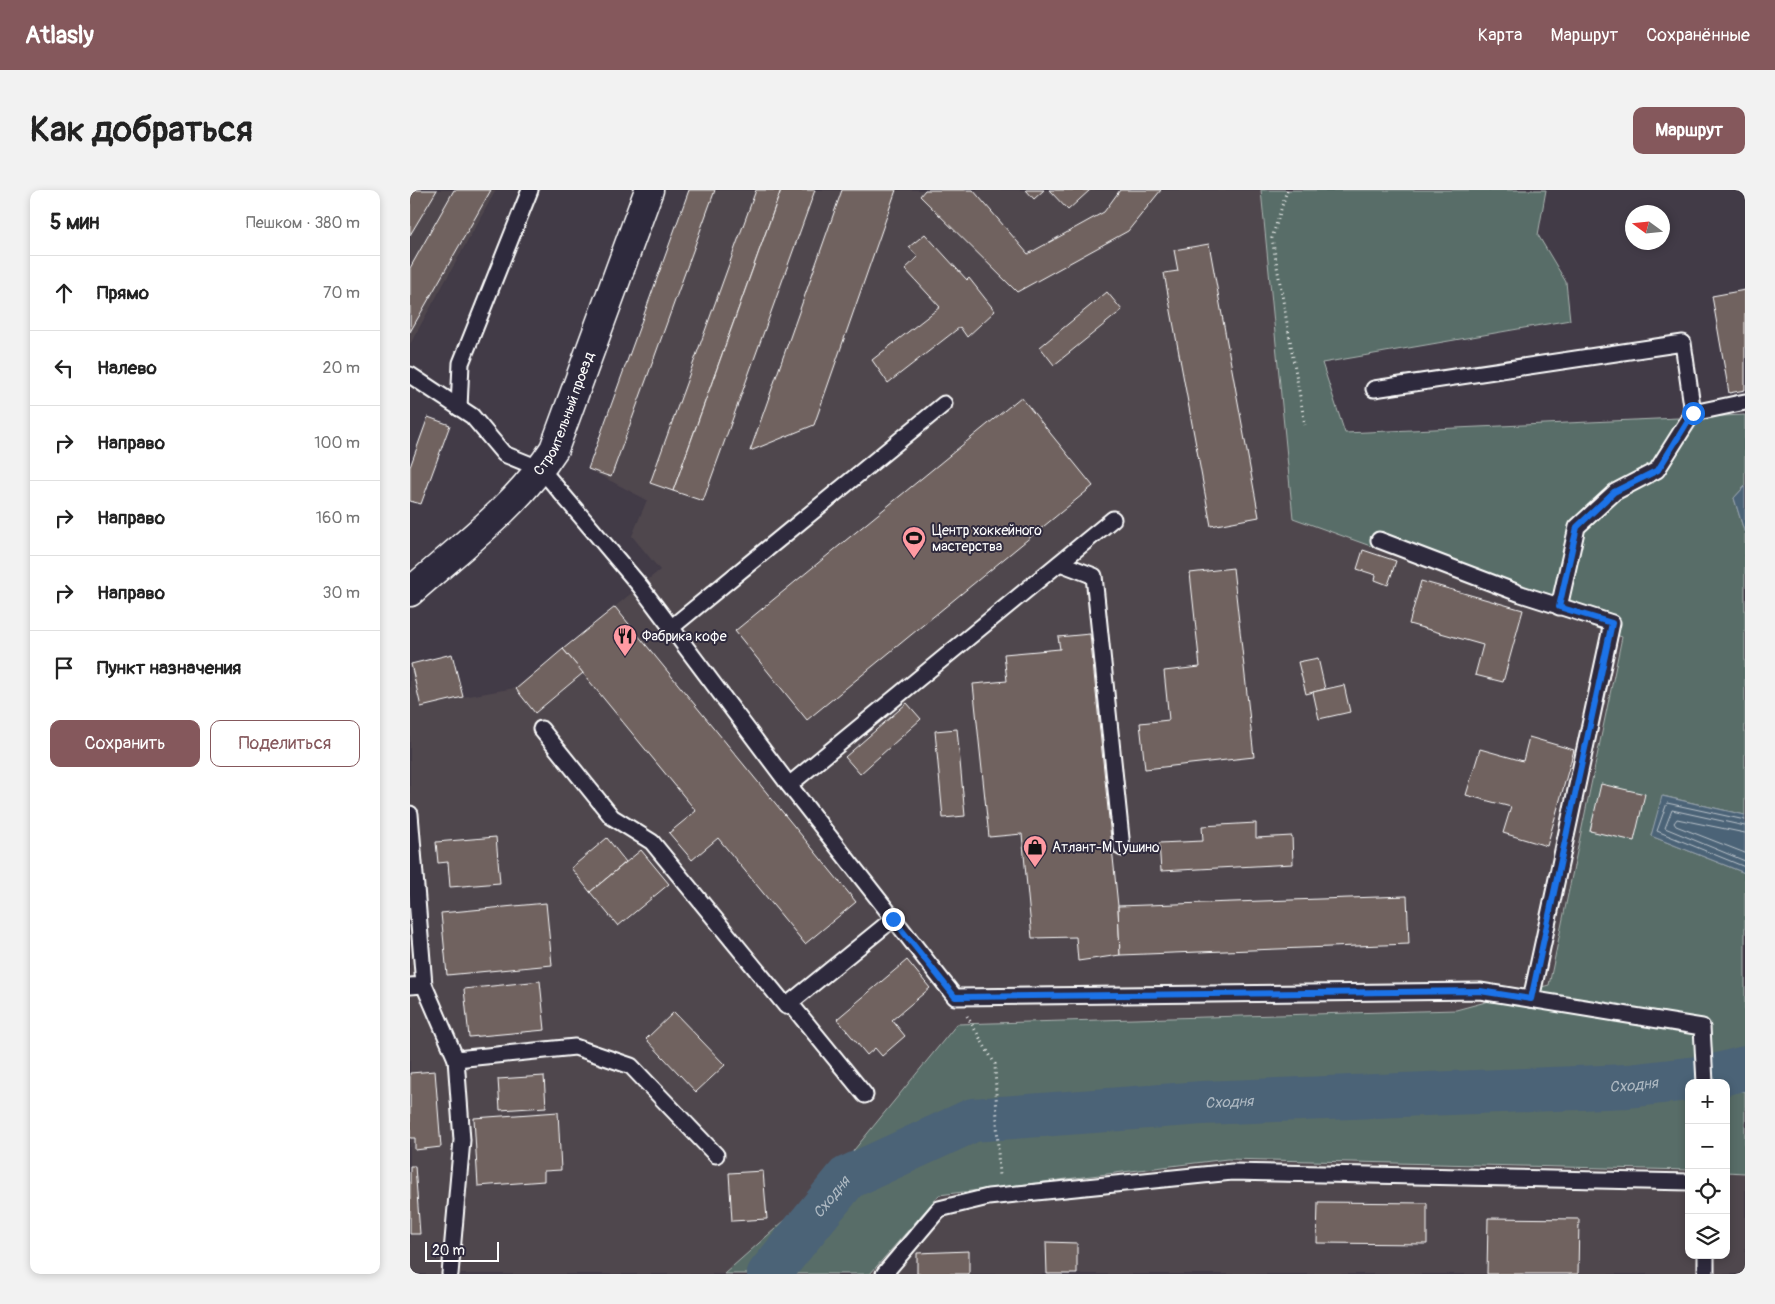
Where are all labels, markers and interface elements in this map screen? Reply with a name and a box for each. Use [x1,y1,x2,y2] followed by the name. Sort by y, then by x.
[25,21,94,50] text: Atlasly
[1478,24,1522,47] text: Карта
[1550,24,1618,47] text: Маршрут
[1646,24,1750,47] text: Сохранённые
[1633,107,1745,154] button: Маршрут
[30,108,253,152] text: Как добраться
[1625,205,1670,250] north arrow
[50,209,100,236] text: 5 мин
[246,213,360,233] text: Пешком · 380 m
[50,279,78,307] icon: ahead
[97,281,149,305] text: Прямо
[323,283,360,303] text: 70 m
[530,349,598,479] street label: Строительный проезд
[50,354,78,382] icon: left
[97,356,157,380] text: Налево
[322,358,360,378] text: 20 m
[1682,402,1705,425] route start
[50,429,78,457] icon: right
[97,431,165,455] text: Направо
[314,433,360,453] text: 100 m
[50,504,78,532] icon: right
[97,506,165,530] text: Направо
[316,508,360,528] text: 160 m
[932,522,1042,555] place label: Центр хоккейного мастерства
[901,525,927,559] sports icon: Центр хоккейного мастерства
[50,579,78,607] icon: right
[97,581,165,605] text: Направо
[322,583,360,603] text: 30 m
[612,623,638,657] restaurant icon: Фабрика кофе
[642,628,727,645] place label: Фабрика кофе
[50,654,78,682] icon: arrive
[97,656,241,680] text: Пункт назначения
[50,720,200,767] button: Сохранить
[210,720,360,767] button: Поделиться
[1022,834,1048,868] shop icon: Атлант-М Тушино
[1052,839,1160,856] place label: Атлант-М Тушино
[882,908,905,931] route end
[1609,1073,1661,1096] water label: Сходня
[1685,1079,1730,1259] map controls
[1685,1079,1730,1124] button: +
[1204,1091,1255,1112] water label: Сходня
[1685,1124,1730,1169] button: −
[1685,1169,1730,1214] button: locate
[809,1171,855,1222] water label: Сходня
[1685,1214,1730,1259] button: layers
[425,1239,499,1262] scale bar
[432,1242,465,1259] text: 20 m

